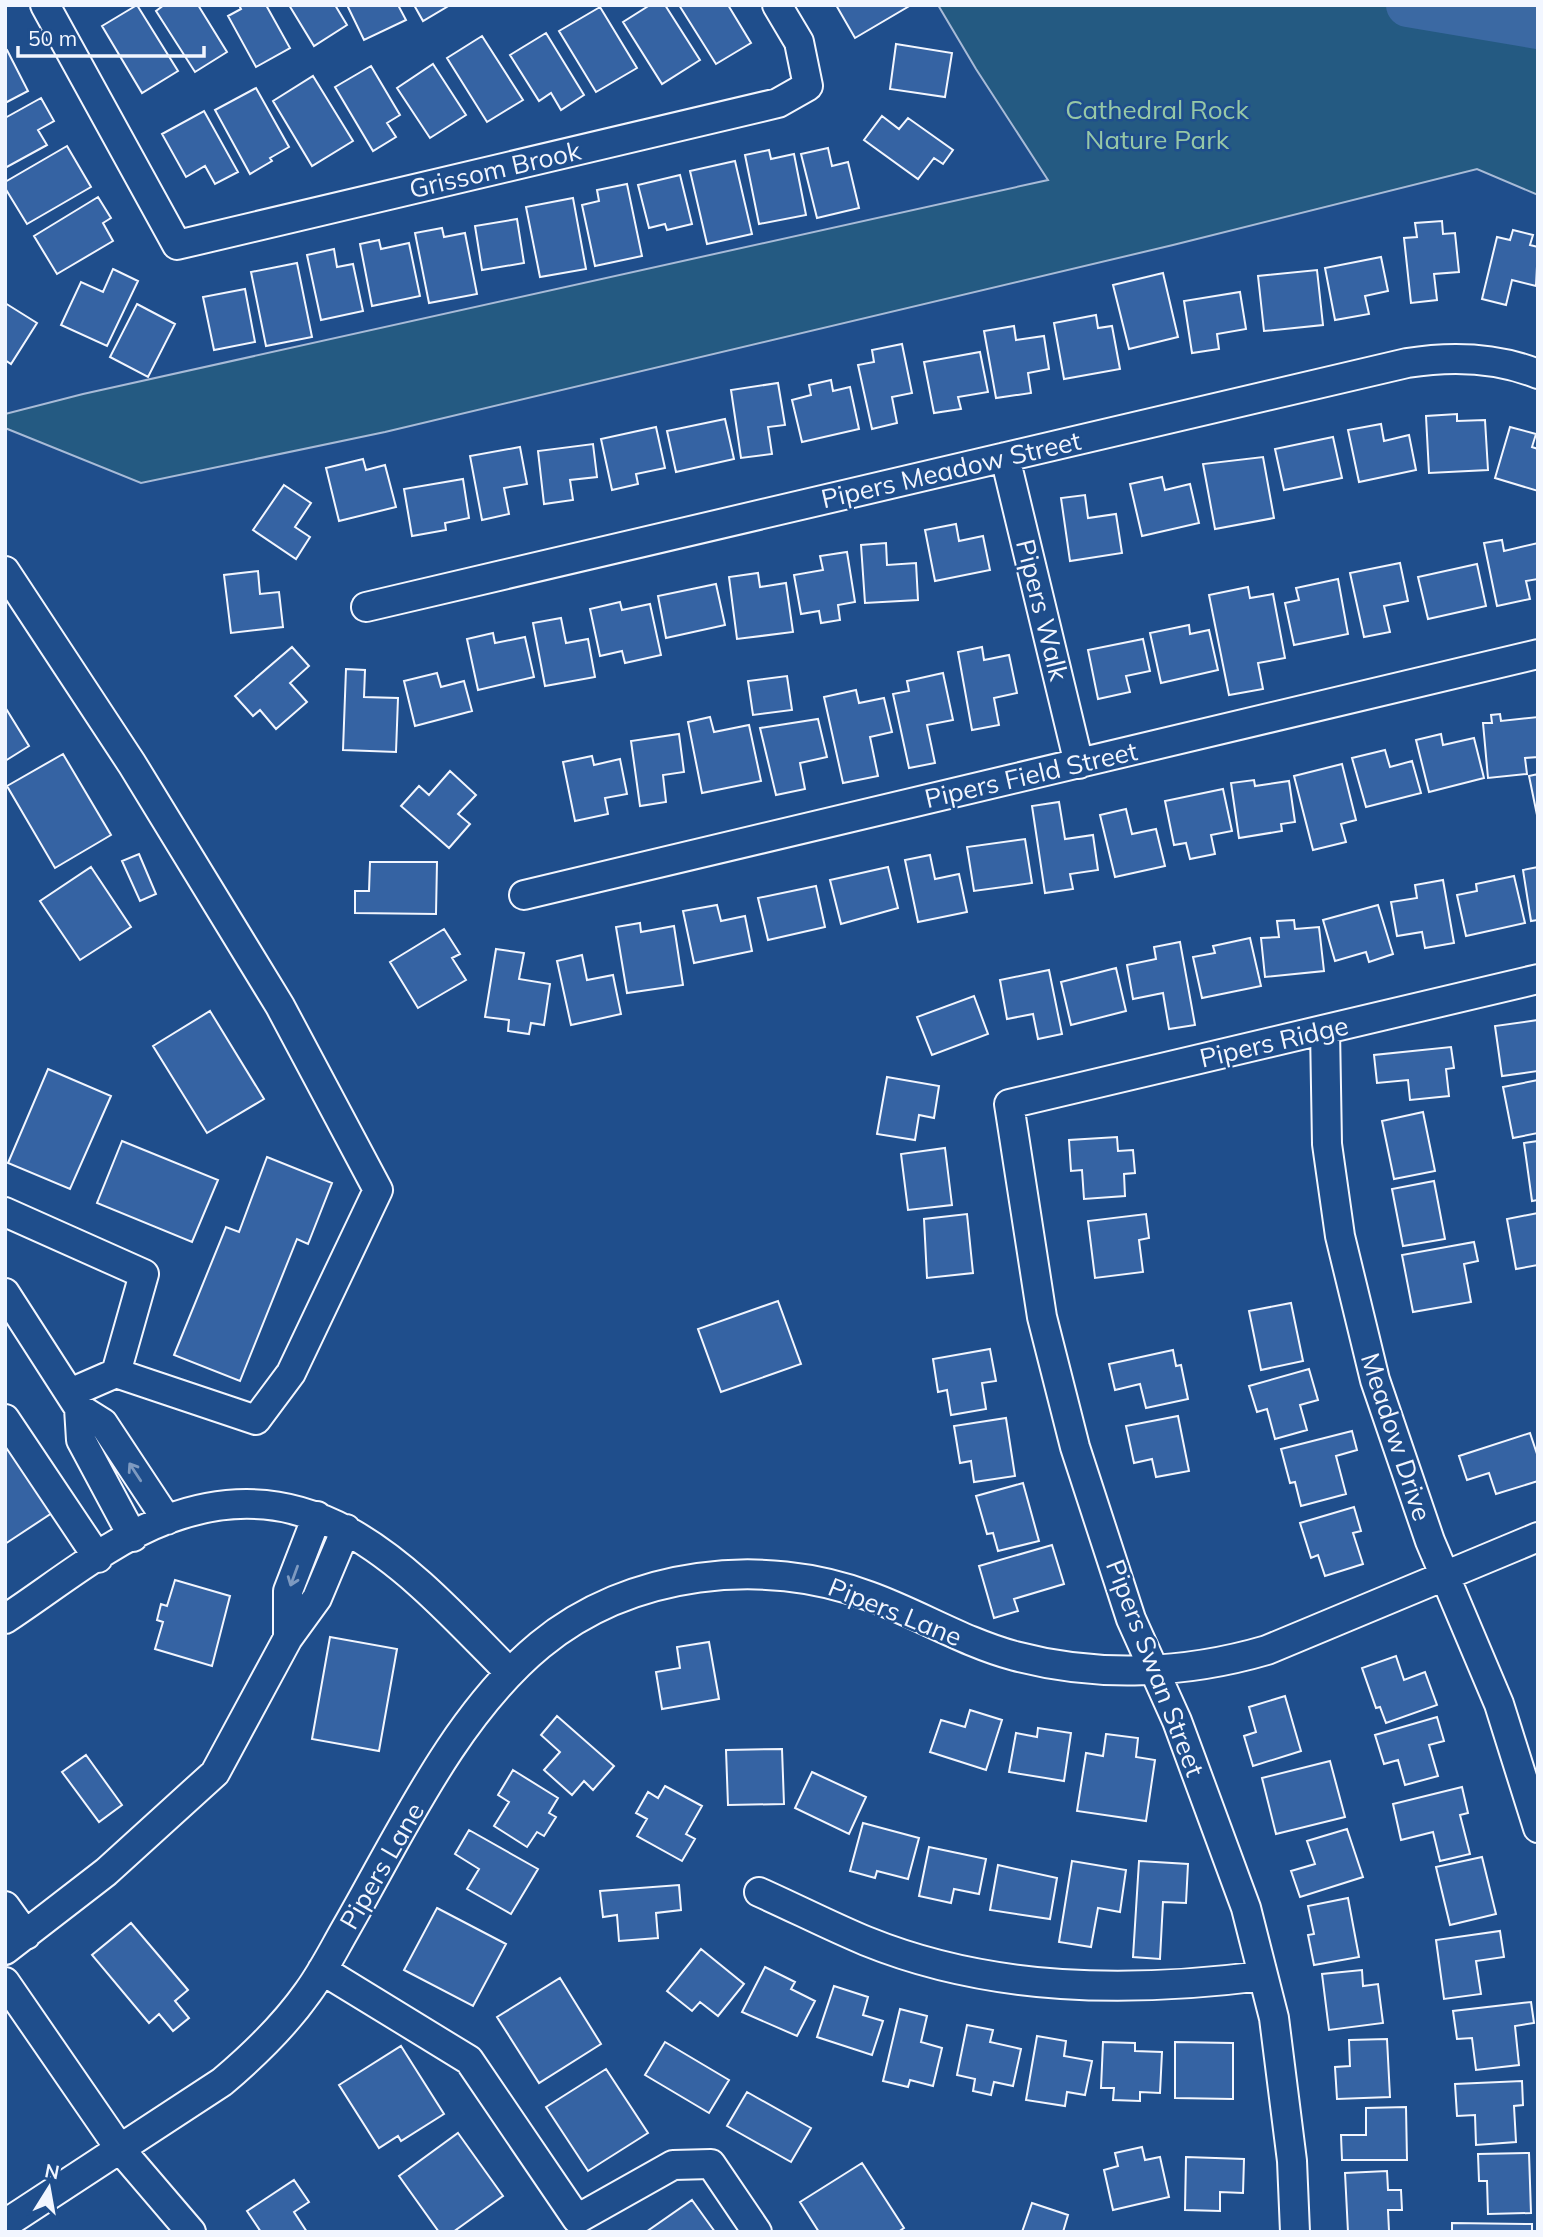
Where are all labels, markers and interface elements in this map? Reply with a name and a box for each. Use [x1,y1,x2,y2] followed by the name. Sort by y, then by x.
[18,14,203,58] scale bar
[28,25,77,51] text: 50 m
[1065,93,1249,156] park label: Cathedral Rock Nature Park
[406,134,584,205] street label: Grissom Brook
[818,424,1084,515] street label: Pipers Meadow Street
[1009,536,1076,685] street label: Pipers Walk
[921,734,1140,815] street label: Pipers Field Street
[1196,1008,1351,1075] street label: Pipers Ridge
[1354,1349,1439,1525] street label: Meadow Drive
[128,1462,142,1482] one-way arrow
[1099,1555,1212,1781] street label: Pipers Swan Street
[286,1564,299,1586] one-way arrow
[824,1570,967,1653] street label: Pipers Lane
[332,1796,431,1935] street label: Pipers Lane
[14,2153,84,2223] north arrow
[43,2158,62,2184] text: N

